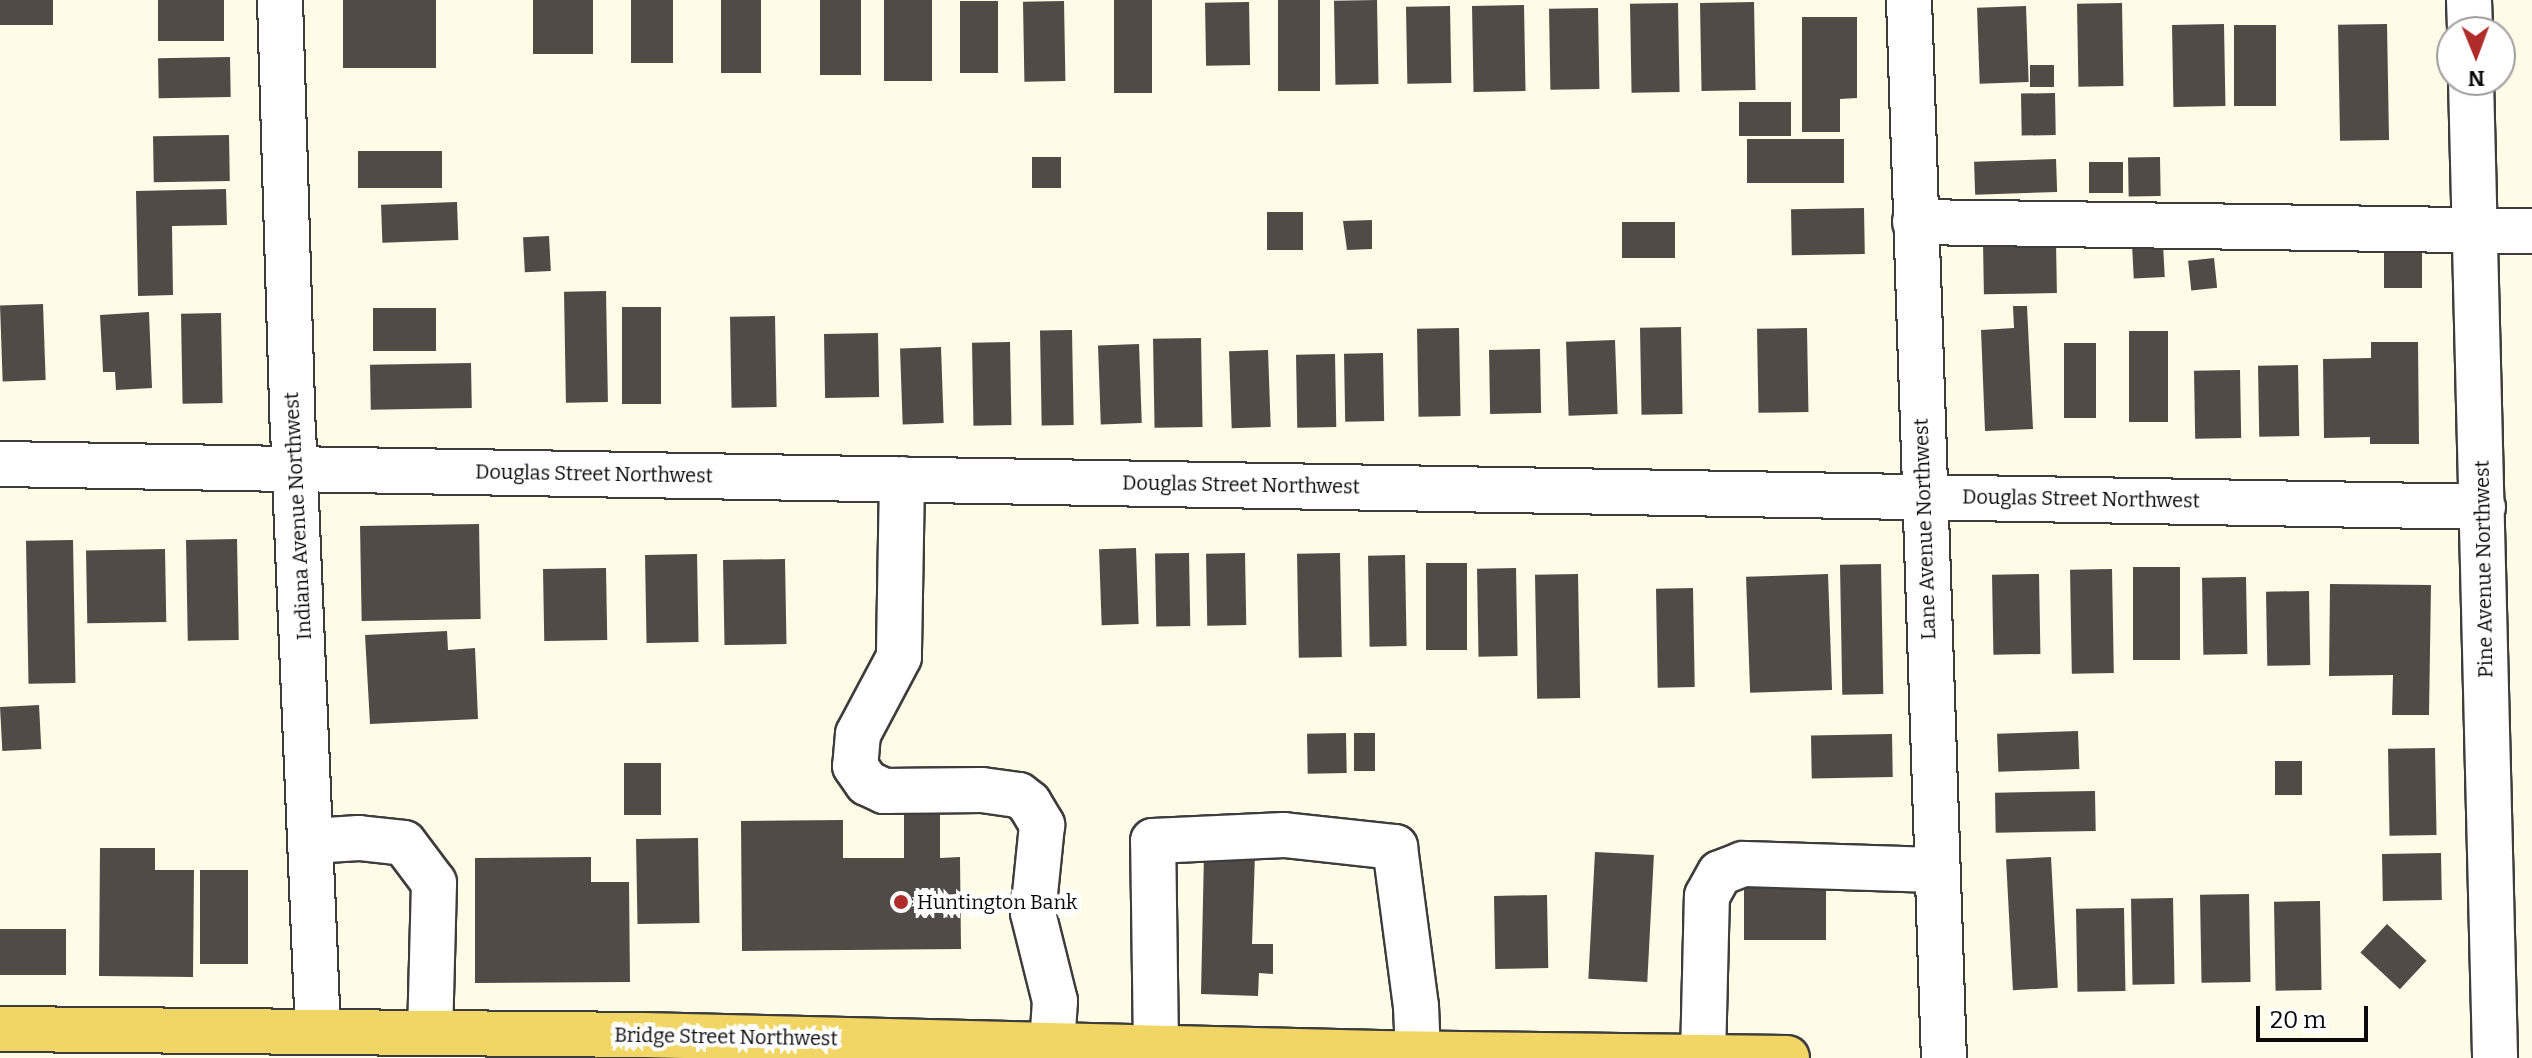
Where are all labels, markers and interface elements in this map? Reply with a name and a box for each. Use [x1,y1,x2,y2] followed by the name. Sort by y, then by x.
[2436,16,2516,96] north arrow
[2468,65,2485,92] text: N
[280,391,316,641] street label: Indiana Avenue Northwest
[1909,418,1941,640] street label: Lane Avenue Northwest
[475,460,713,488] street label: Douglas Street Northwest
[2470,460,2498,678] street label: Pine Avenue Northwest
[1122,471,1360,499] street label: Douglas Street Northwest
[1962,485,2200,513] street label: Douglas Street Northwest
[917,890,1077,914] place label: Huntington Bank
[892,893,910,911] marker: Huntington Bank
[2260,990,2372,1040] scale bar
[2270,1006,2326,1034] text: 20 m
[614,1023,838,1051] street label: Bridge Street Northwest

